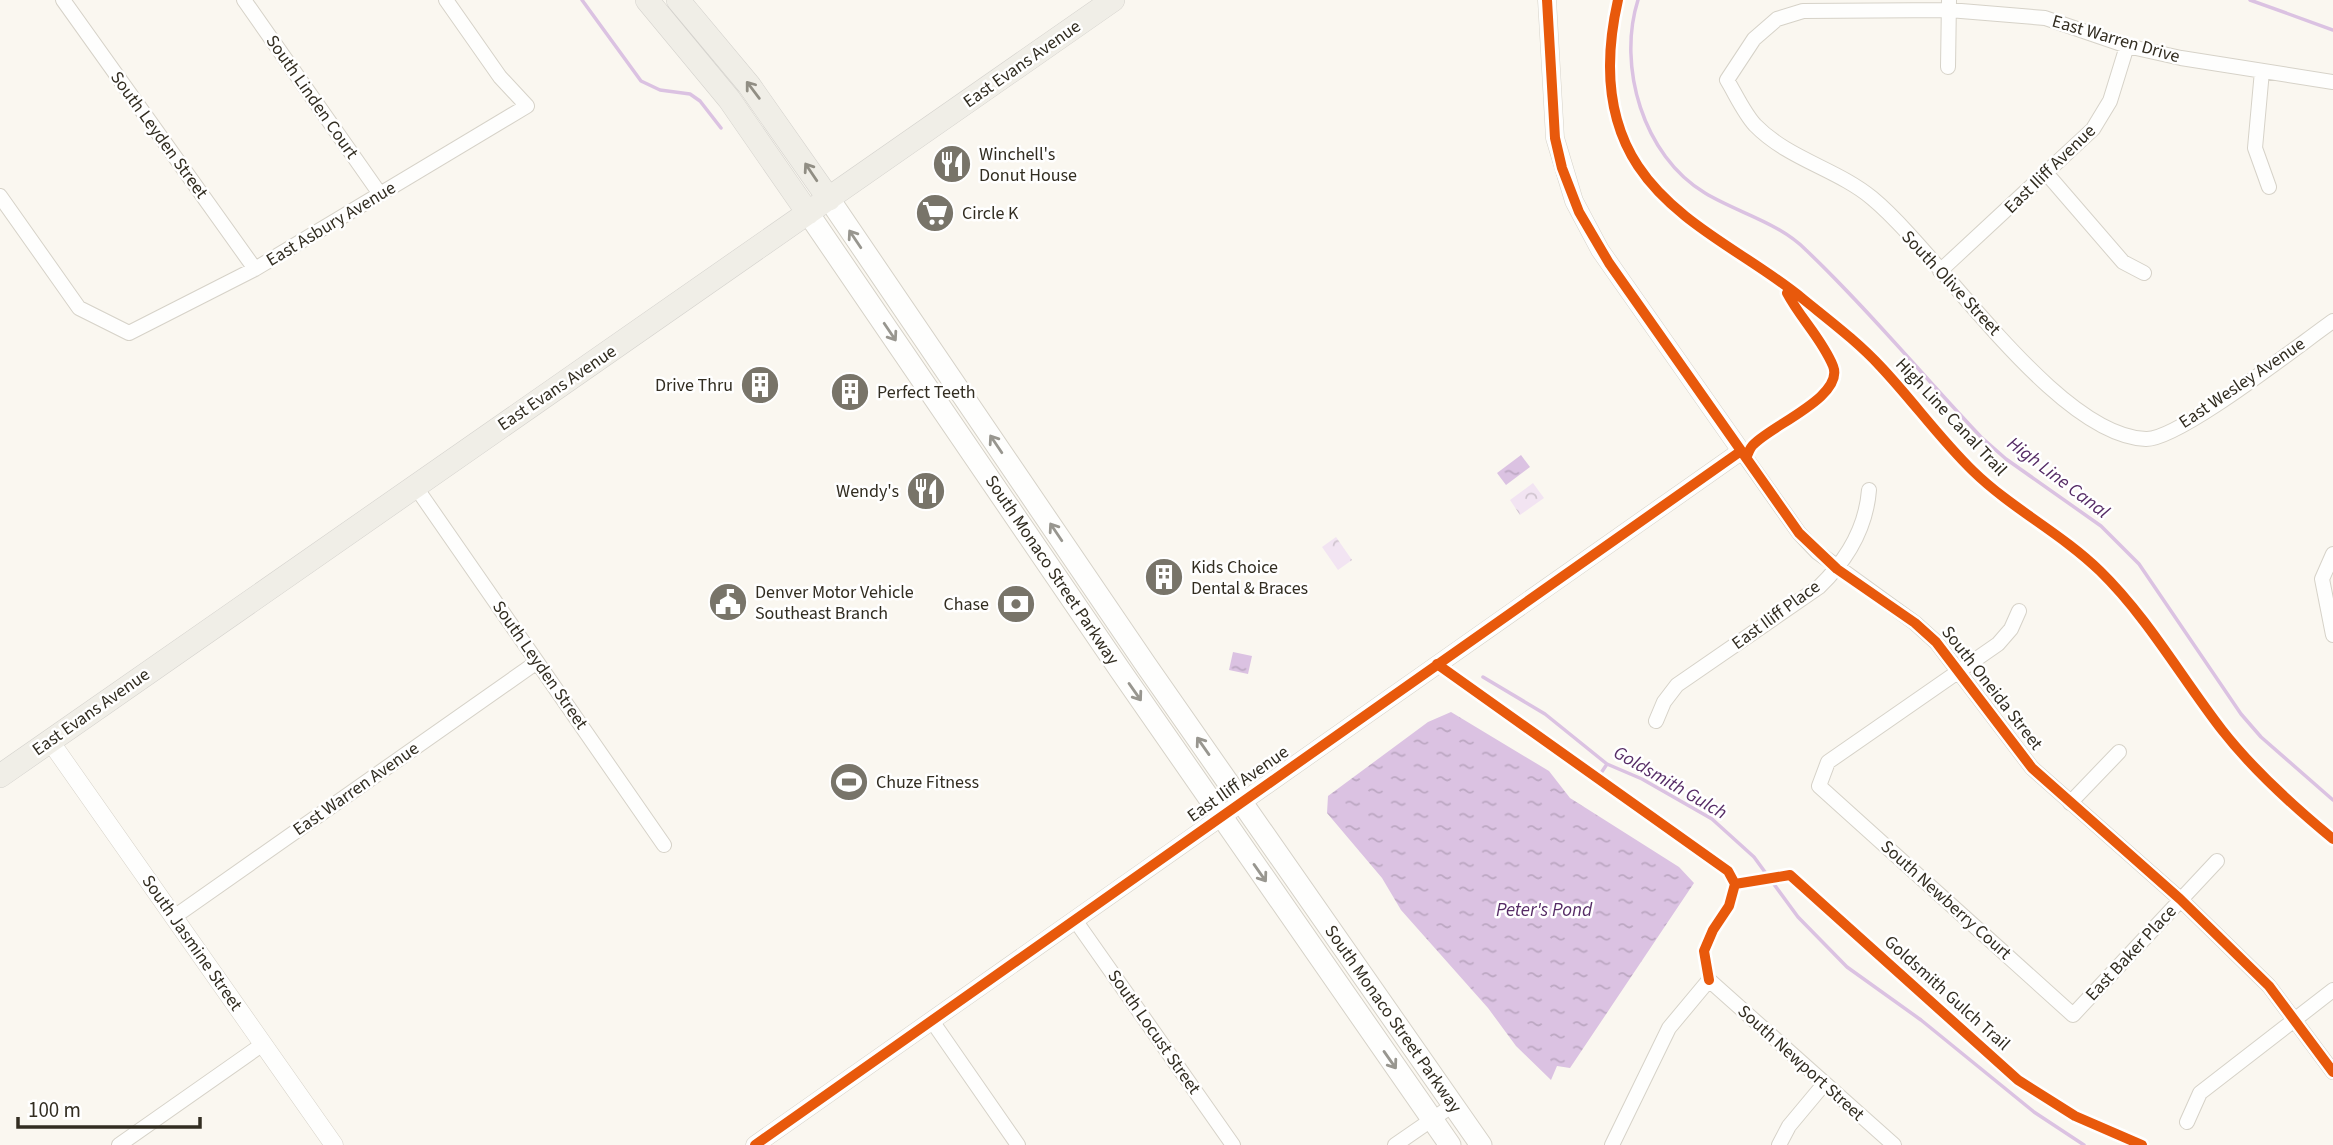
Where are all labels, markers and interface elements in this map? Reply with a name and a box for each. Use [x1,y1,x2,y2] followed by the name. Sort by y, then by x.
[2049,9,2183,69] street label: East Warren Drive
[958,14,1086,114] street label: East Evans Avenue
[260,30,364,164] street label: South Linden Court
[104,66,214,204] street label: South Leyden Street
[745,81,760,99] one-way arrow
[1999,119,2101,219] street label: East Iliff Avenue
[979,142,1077,188] place label: Winchell's Donut House
[931,143,973,185] restaurant icon: Winchell's Donut House
[804,163,818,182] one-way arrow
[262,175,401,273] street label: East Asbury Avenue
[914,192,956,234] supermarket icon: Circle K
[962,201,1019,226] place label: Circle K
[1896,225,2006,341] street label: South Olive Street
[848,230,863,249] one-way arrow
[883,322,897,341] one-way arrow
[2174,331,2310,435] street label: East Wesley Avenue
[493,339,621,437] street label: East Evans Avenue
[1890,352,2012,482] street label: High Line Canal Trail
[739,364,781,406] building icon: Drive Thru
[829,371,871,413] building icon: Perfect Teeth
[655,373,733,398] place label: Drive Thru
[877,380,976,405] place label: Perfect Teeth
[2001,431,2115,526] water label: High Line Canal
[989,435,1003,454] one-way arrow
[905,470,947,512] restaurant icon: Wendy's
[979,470,1125,670] street label: South Monaco Street Parkway
[836,479,899,504] place label: Wendy's
[1049,523,1063,542] one-way arrow
[1191,555,1308,601] place label: Kids Choice Dental & Braces
[1143,556,1185,598] building icon: Kids Choice Dental & Braces
[1727,574,1825,656] street label: East Iliff Place
[755,580,914,626] place label: Denver Motor Vehicle Southeast Branch
[707,581,749,623] public building icon: Denver Motor Vehicle Southeast Branch
[995,583,1037,625] bank icon: Chase
[943,592,989,617] place label: Chase
[486,596,594,734] street label: South Leyden Street
[1935,621,2049,755] street label: South Oneida Street
[27,662,155,762] street label: East Evans Avenue
[1128,682,1142,701] one-way arrow
[288,736,424,842] street label: East Warren Avenue
[1196,737,1210,757] one-way arrow
[1182,740,1294,828] street label: East Iliff Avenue
[1608,740,1732,826] water label: Goldsmith Gulch
[828,761,870,803] sports icon: Chuze Fitness
[876,770,979,795] place label: Chuze Fitness
[1875,834,2017,966] street label: South Newberry Court
[1253,863,1267,882] one-way arrow
[136,870,248,1016] street label: South Jasmine Street
[1496,897,1593,924] water label: Peter's Pond
[2080,899,2182,1007] street label: East Baker Place
[1318,920,1468,1118] street label: South Monaco Street Parkway
[1879,930,2015,1056] street label: Goldsmith Gulch Trail
[1102,965,1206,1099] street label: South Locust Street
[1732,999,1870,1127] street label: South Newport Street
[1383,1050,1397,1069] one-way arrow
[18,1086,200,1130] scale bar
[28,1095,81,1125] text: 100 m

